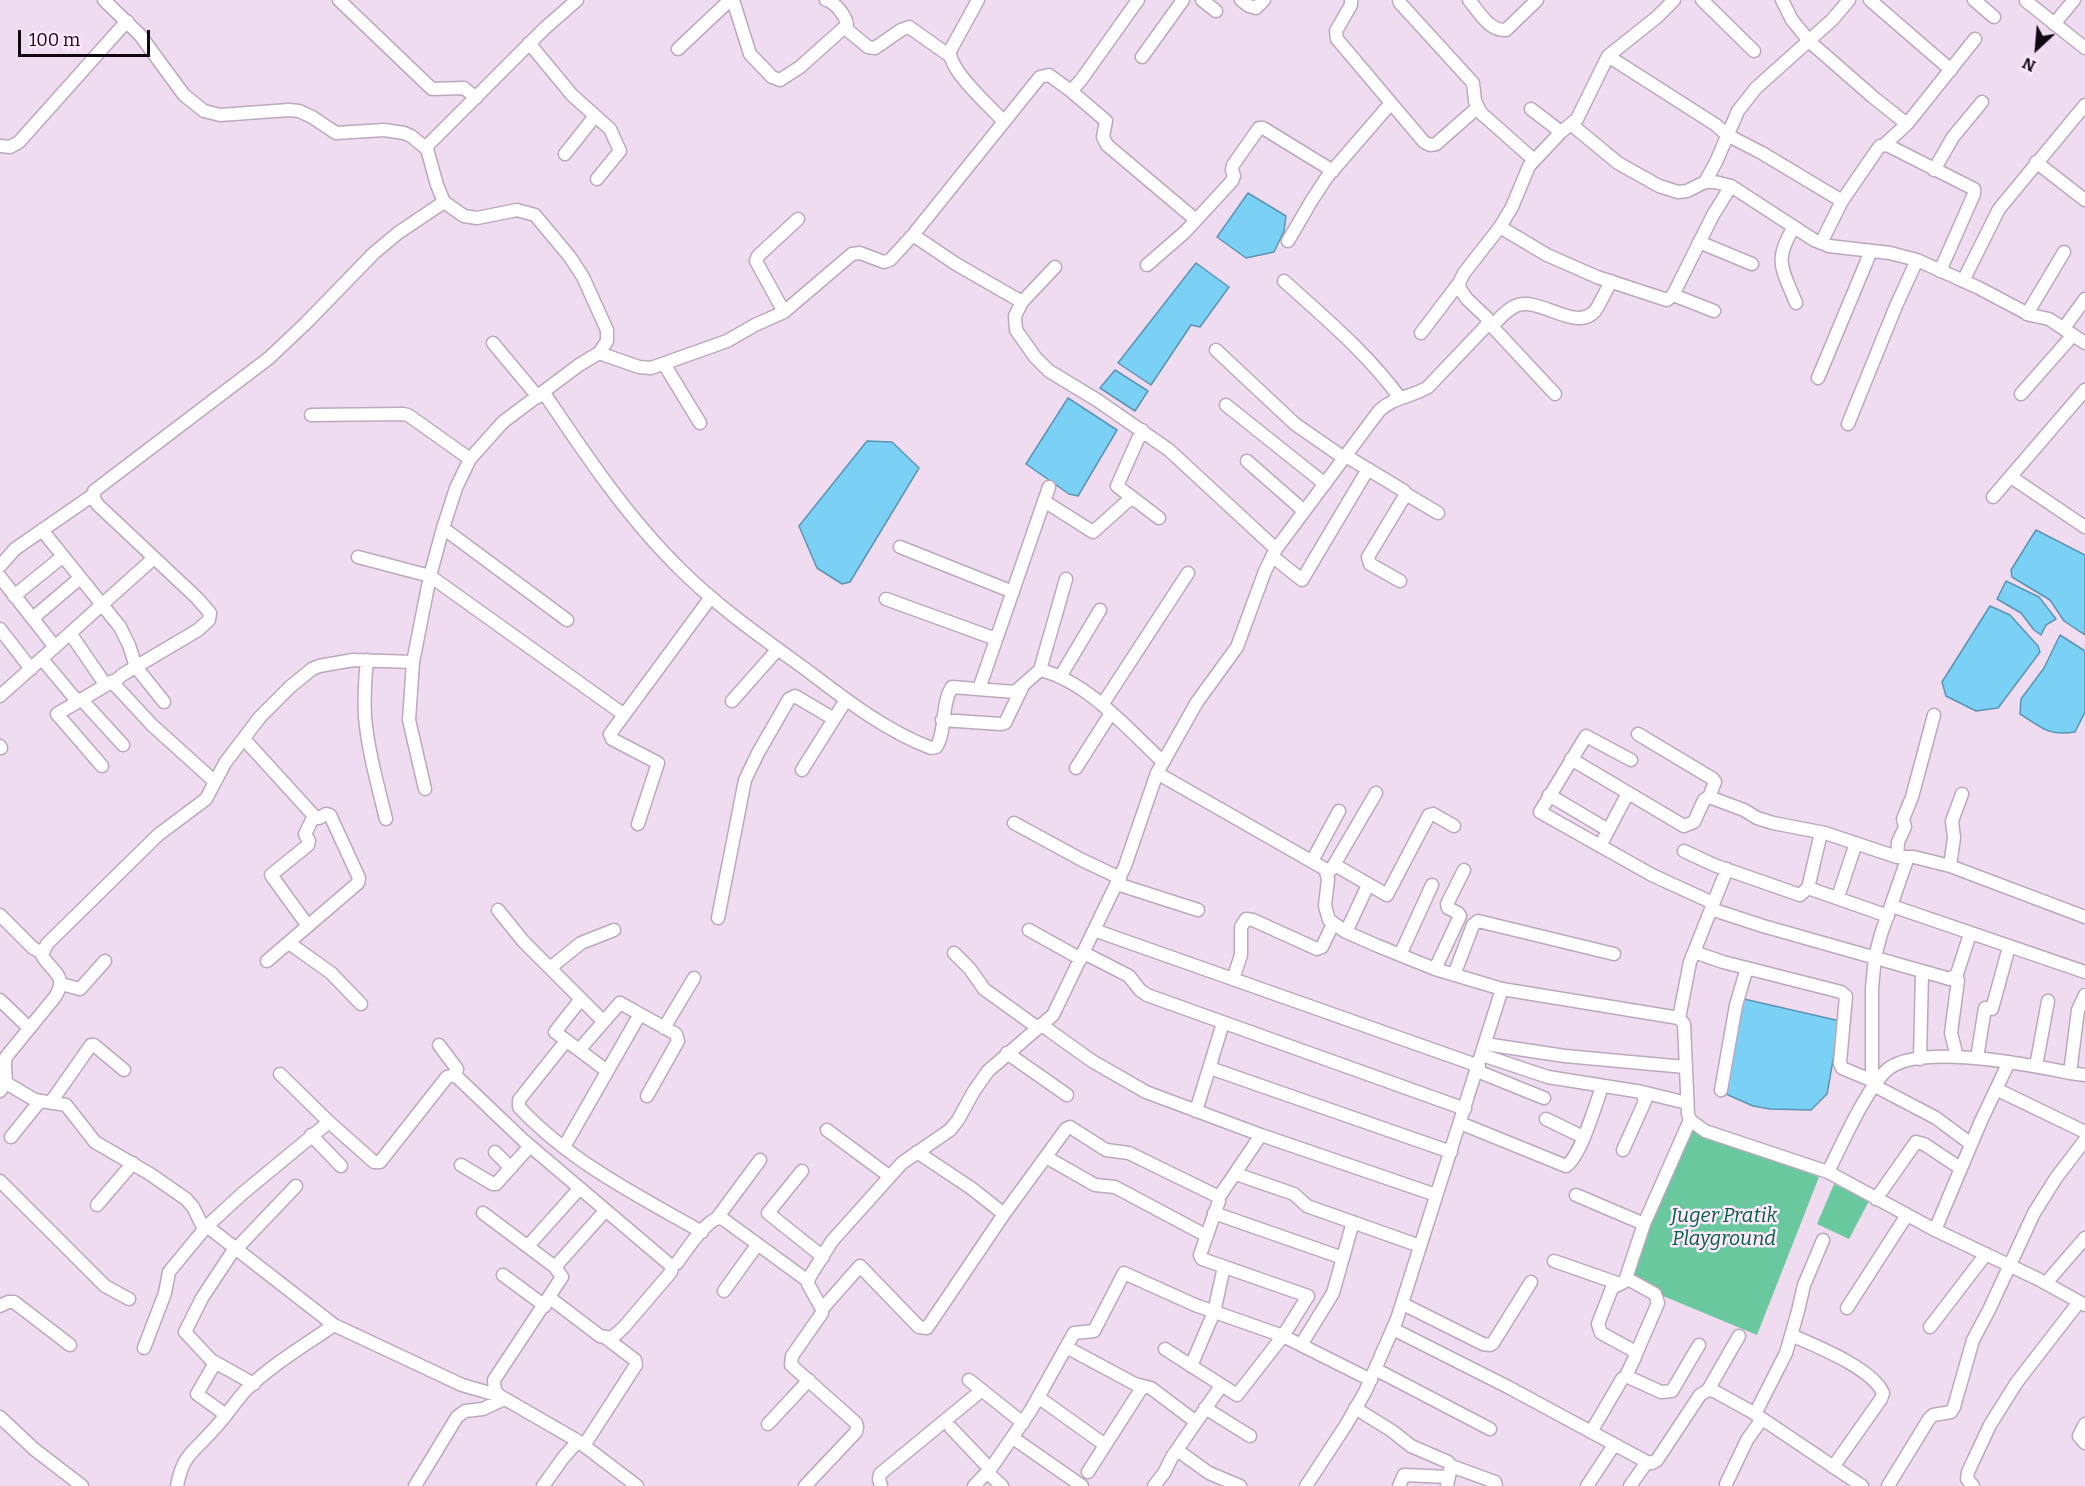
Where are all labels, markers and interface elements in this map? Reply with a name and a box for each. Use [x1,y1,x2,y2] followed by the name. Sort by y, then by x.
[21,18,153,56] scale bar
[2007,18,2067,78] north arrow
[29,29,80,51] text: 100 m
[2019,53,2039,76] text: N
[1671,1204,1777,1251] park label: Juger Pratik Playground

